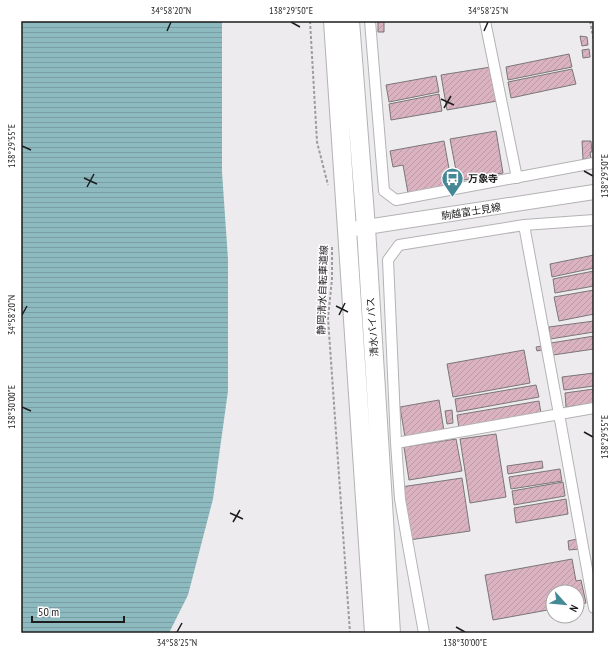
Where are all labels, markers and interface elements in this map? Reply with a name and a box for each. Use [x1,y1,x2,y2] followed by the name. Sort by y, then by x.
[151,4,191,17] text: 34°58'20"N
[269,4,313,17] text: 138°29'50"E
[468,4,508,17] text: 34°58'25"N
[5,124,18,168] text: 138°29'55"E
[598,154,611,198] text: 138°29'50"E
[439,165,465,198] bus stop icon: 万象寺
[468,172,498,185] place label: 万象寺
[440,200,502,223] street label: 駒越富士見線
[314,245,331,335] street label: 静岡清水自転車道線
[5,295,18,335] text: 34°58'20"N
[364,297,381,357] street label: 清水バイパス
[5,385,18,429] text: 138°30'00"E
[598,415,611,459] text: 138°29'55"E
[545,584,585,624] north arrow
[32,598,124,624] scale bar
[566,603,581,614] text: N
[38,604,59,619] text: 50 m
[157,636,197,649] text: 34°58'25"N
[443,636,487,649] text: 138°30'00"E

